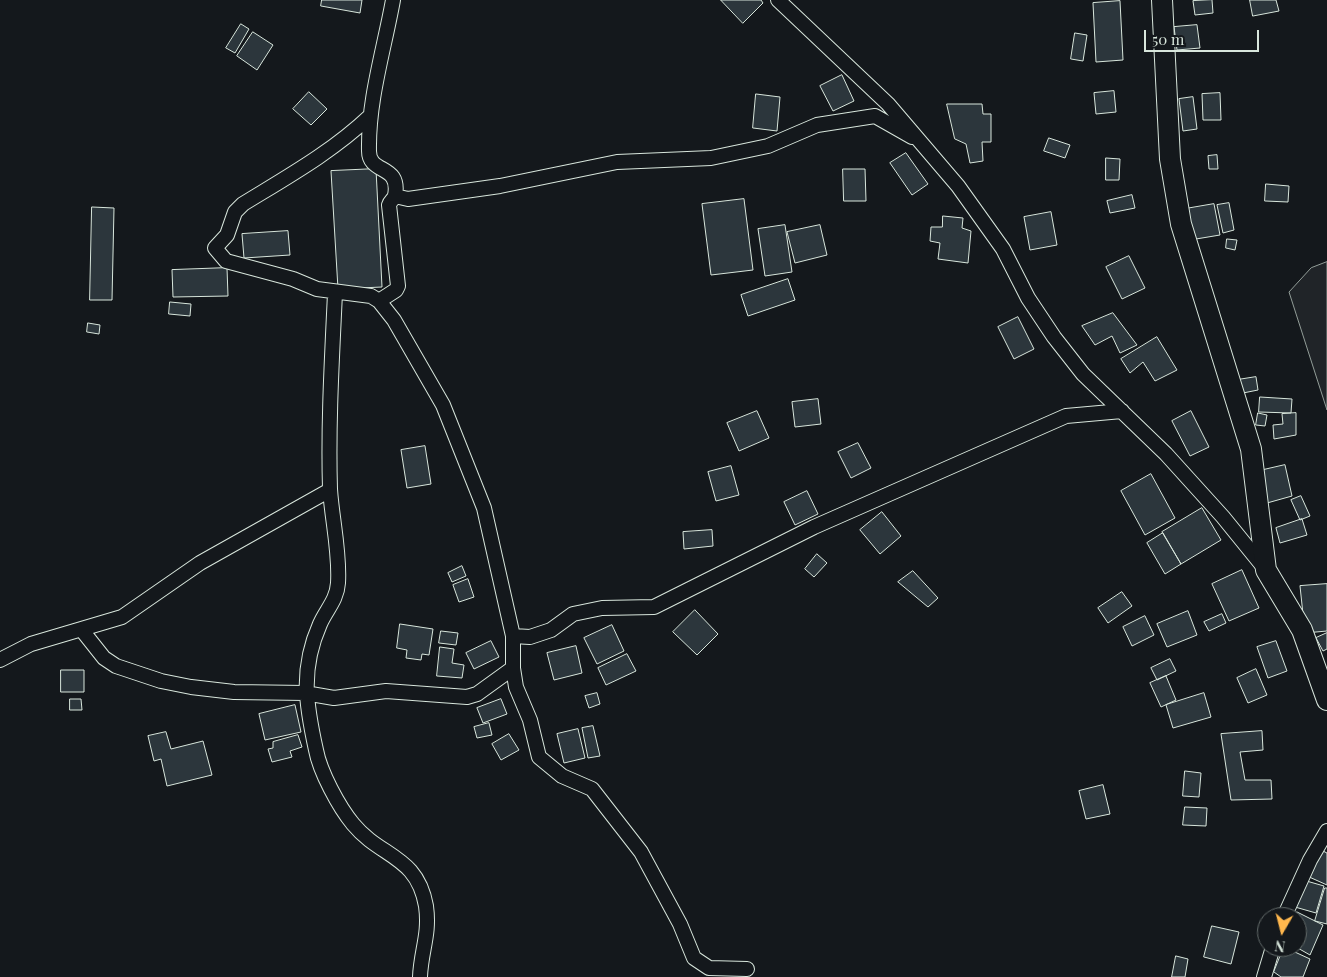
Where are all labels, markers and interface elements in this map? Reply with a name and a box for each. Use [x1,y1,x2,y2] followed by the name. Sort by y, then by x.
[1147,20,1262,52] scale bar
[1152,29,1184,49] text: 50 m
[1257,907,1307,957] north arrow
[1274,936,1286,956] text: N

